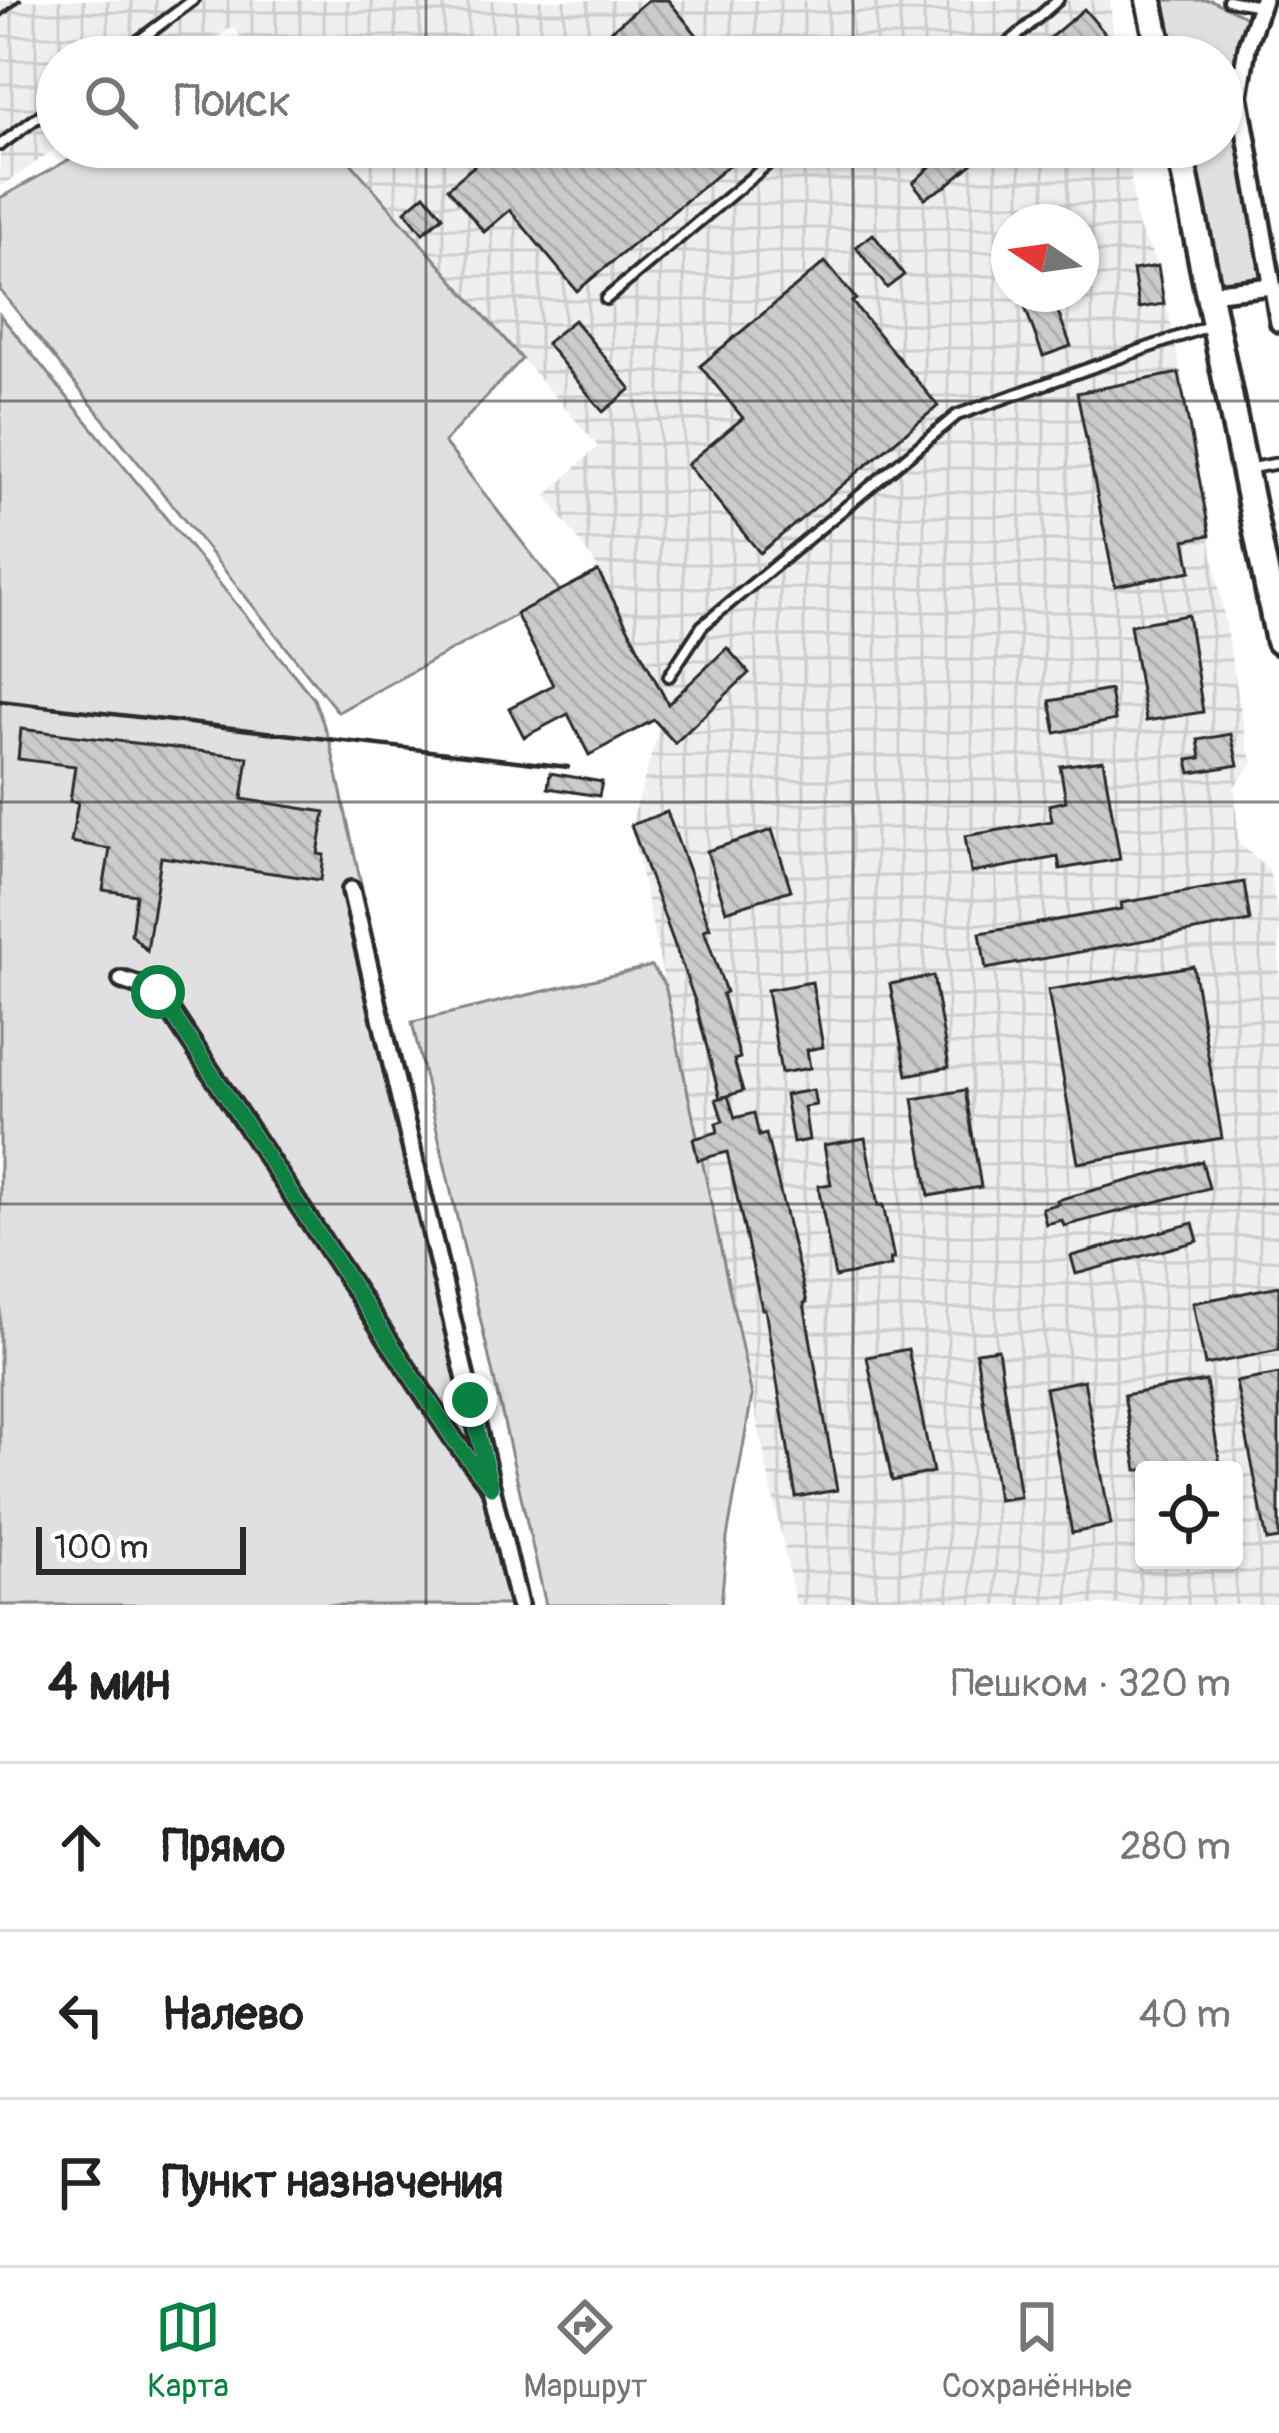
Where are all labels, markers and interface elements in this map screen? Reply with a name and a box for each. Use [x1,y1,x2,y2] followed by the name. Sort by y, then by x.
[36,36,1243,168] search box
[78,69,144,135] icon: search
[174,74,291,130] text: Поиск
[991,204,1099,312] north arrow
[131,965,185,1019] route start
[443,1373,497,1427] route end
[1135,1461,1243,1569] map controls
[1135,1461,1243,1569] button: locate
[36,1521,246,1574] scale bar
[54,1527,148,1568] text: 100 m
[48,1651,170,1715] text: 4 мин
[951,1659,1231,1708] text: Пешком · 320 m
[48,1814,114,1880] icon: ahead
[162,1819,285,1875] text: Прямо
[1120,1822,1231,1871] text: 280 m
[48,1982,114,2048] icon: left
[162,1987,304,2043] text: Налево
[1139,1990,1231,2039] text: 40 m
[48,2150,114,2216] icon: arrive
[162,2155,503,2211] text: Пункт назначения
[147,2294,229,2407] tab: Карта
[523,2294,647,2407] tab: Маршрут
[942,2294,1132,2407] tab: Сохранённые

